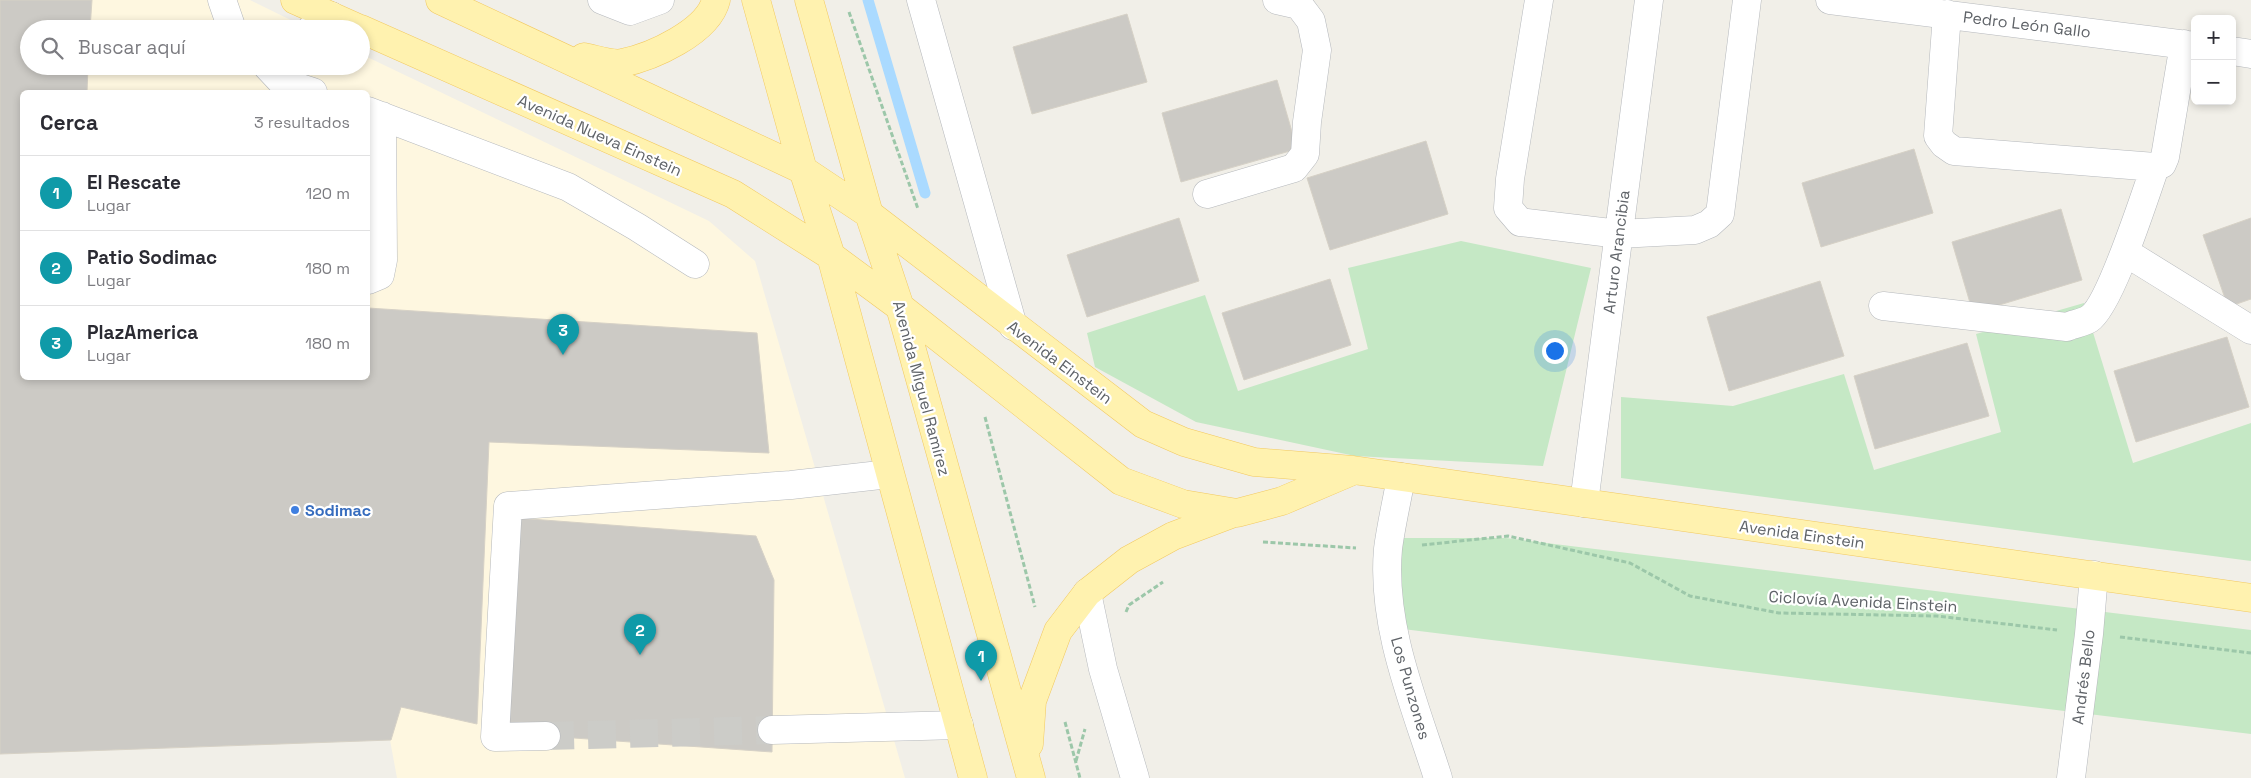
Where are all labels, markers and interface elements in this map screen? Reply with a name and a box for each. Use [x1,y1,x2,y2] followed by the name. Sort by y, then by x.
[1962,6,2092,43] street label: Pedro León Gallo
[2191,15,2236,105] map controls
[2191,15,2236,60] button: +
[20,20,370,75] search box
[38,34,66,62] icon: search
[78,35,186,60] text: Buscar aquí
[2191,60,2236,105] button: −
[514,90,685,181] street label: Avenida Nueva Einstein
[40,109,98,136] text: Cerca
[254,112,350,133] text: 3 resultados
[87,170,181,195] text: El Rescate
[52,183,60,204] text: 1
[306,183,350,204] text: 120 m
[1598,189,1635,315] street label: Arturo Arancibia
[87,195,131,216] text: Lugar
[87,245,217,270] text: Patio Sodimac
[51,258,61,279] text: 2
[305,258,350,279] text: 180 m
[87,270,131,291] text: Lugar
[888,298,955,478] street label: Avenida Miguel Ramírez
[547,314,579,355] pin: 3
[1003,316,1116,409] street label: Avenida Einstein
[87,320,198,345] text: PlazAmerica
[51,333,61,354] text: 3
[305,333,350,354] text: 180 m
[1542,338,1568,364] your location
[87,345,131,366] text: Lugar
[305,500,371,521] place label: Sodimac
[289,504,301,516] marker: Sodimac
[1738,515,1866,554] street label: Avenida Einstein
[1768,586,1958,617] street label: Ciclovía Avenida Einstein
[624,614,656,655] pin: 2
[2067,628,2100,726] street label: Andrés Bello
[1386,634,1435,742] street label: Los Punzones
[965,640,997,681] pin: 1

